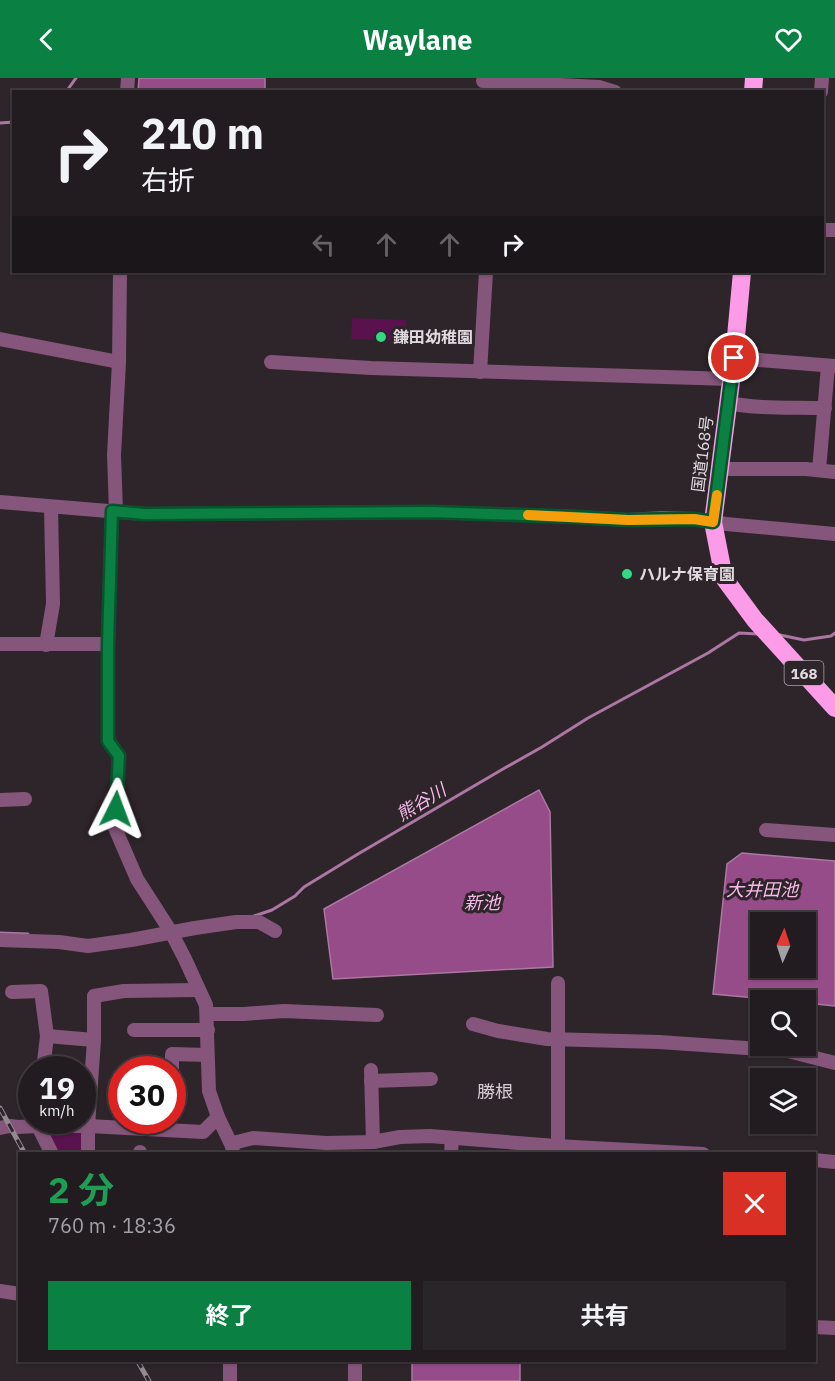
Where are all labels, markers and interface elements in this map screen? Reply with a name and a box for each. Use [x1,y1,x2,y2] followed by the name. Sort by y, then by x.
[363,22,472,57] text: Waylane
[30,23,63,56] icon: back
[772,23,805,56] icon: heart
[141,106,264,161] text: 210 m
[42,114,120,192] icon: right
[141,162,195,197] text: 右折
[307,228,340,261] icon: left
[370,228,403,261] icon: ahead
[433,228,466,261] icon: ahead
[496,228,529,261] icon: right
[393,327,473,347] place label: 鎌田幼稚園
[374,330,388,344] marker: 鎌田幼稚園
[708,332,759,383] pin
[717,341,750,374] icon: arrive
[687,415,717,493] street label: 国道168号
[639,564,735,584] place label: ハルナ保育園
[620,567,634,581] marker: ハルナ保育園
[784,661,824,685] road number: 168
[84,777,148,841] position arrow
[392,777,452,826] water label: 熊谷川
[726,878,800,901] water label: 大井田池
[464,891,502,914] water label: 新池
[750,912,816,978] north arrow
[750,912,816,1134] map controls
[750,990,816,1056] button: search
[108,1056,186,1134] speed limit sign: 30
[39,1068,75,1107] text: 19
[750,1068,816,1134] button: layers
[477,1080,513,1103] district label: 勝根
[39,1101,75,1120] text: km/h
[48,1166,114,1213] text: 2 分
[723,1172,786,1235] button: close
[48,1212,176,1239] text: 760 m · 18:36
[48,1281,411,1350] button: 終了
[423,1281,786,1350] button: 共有

